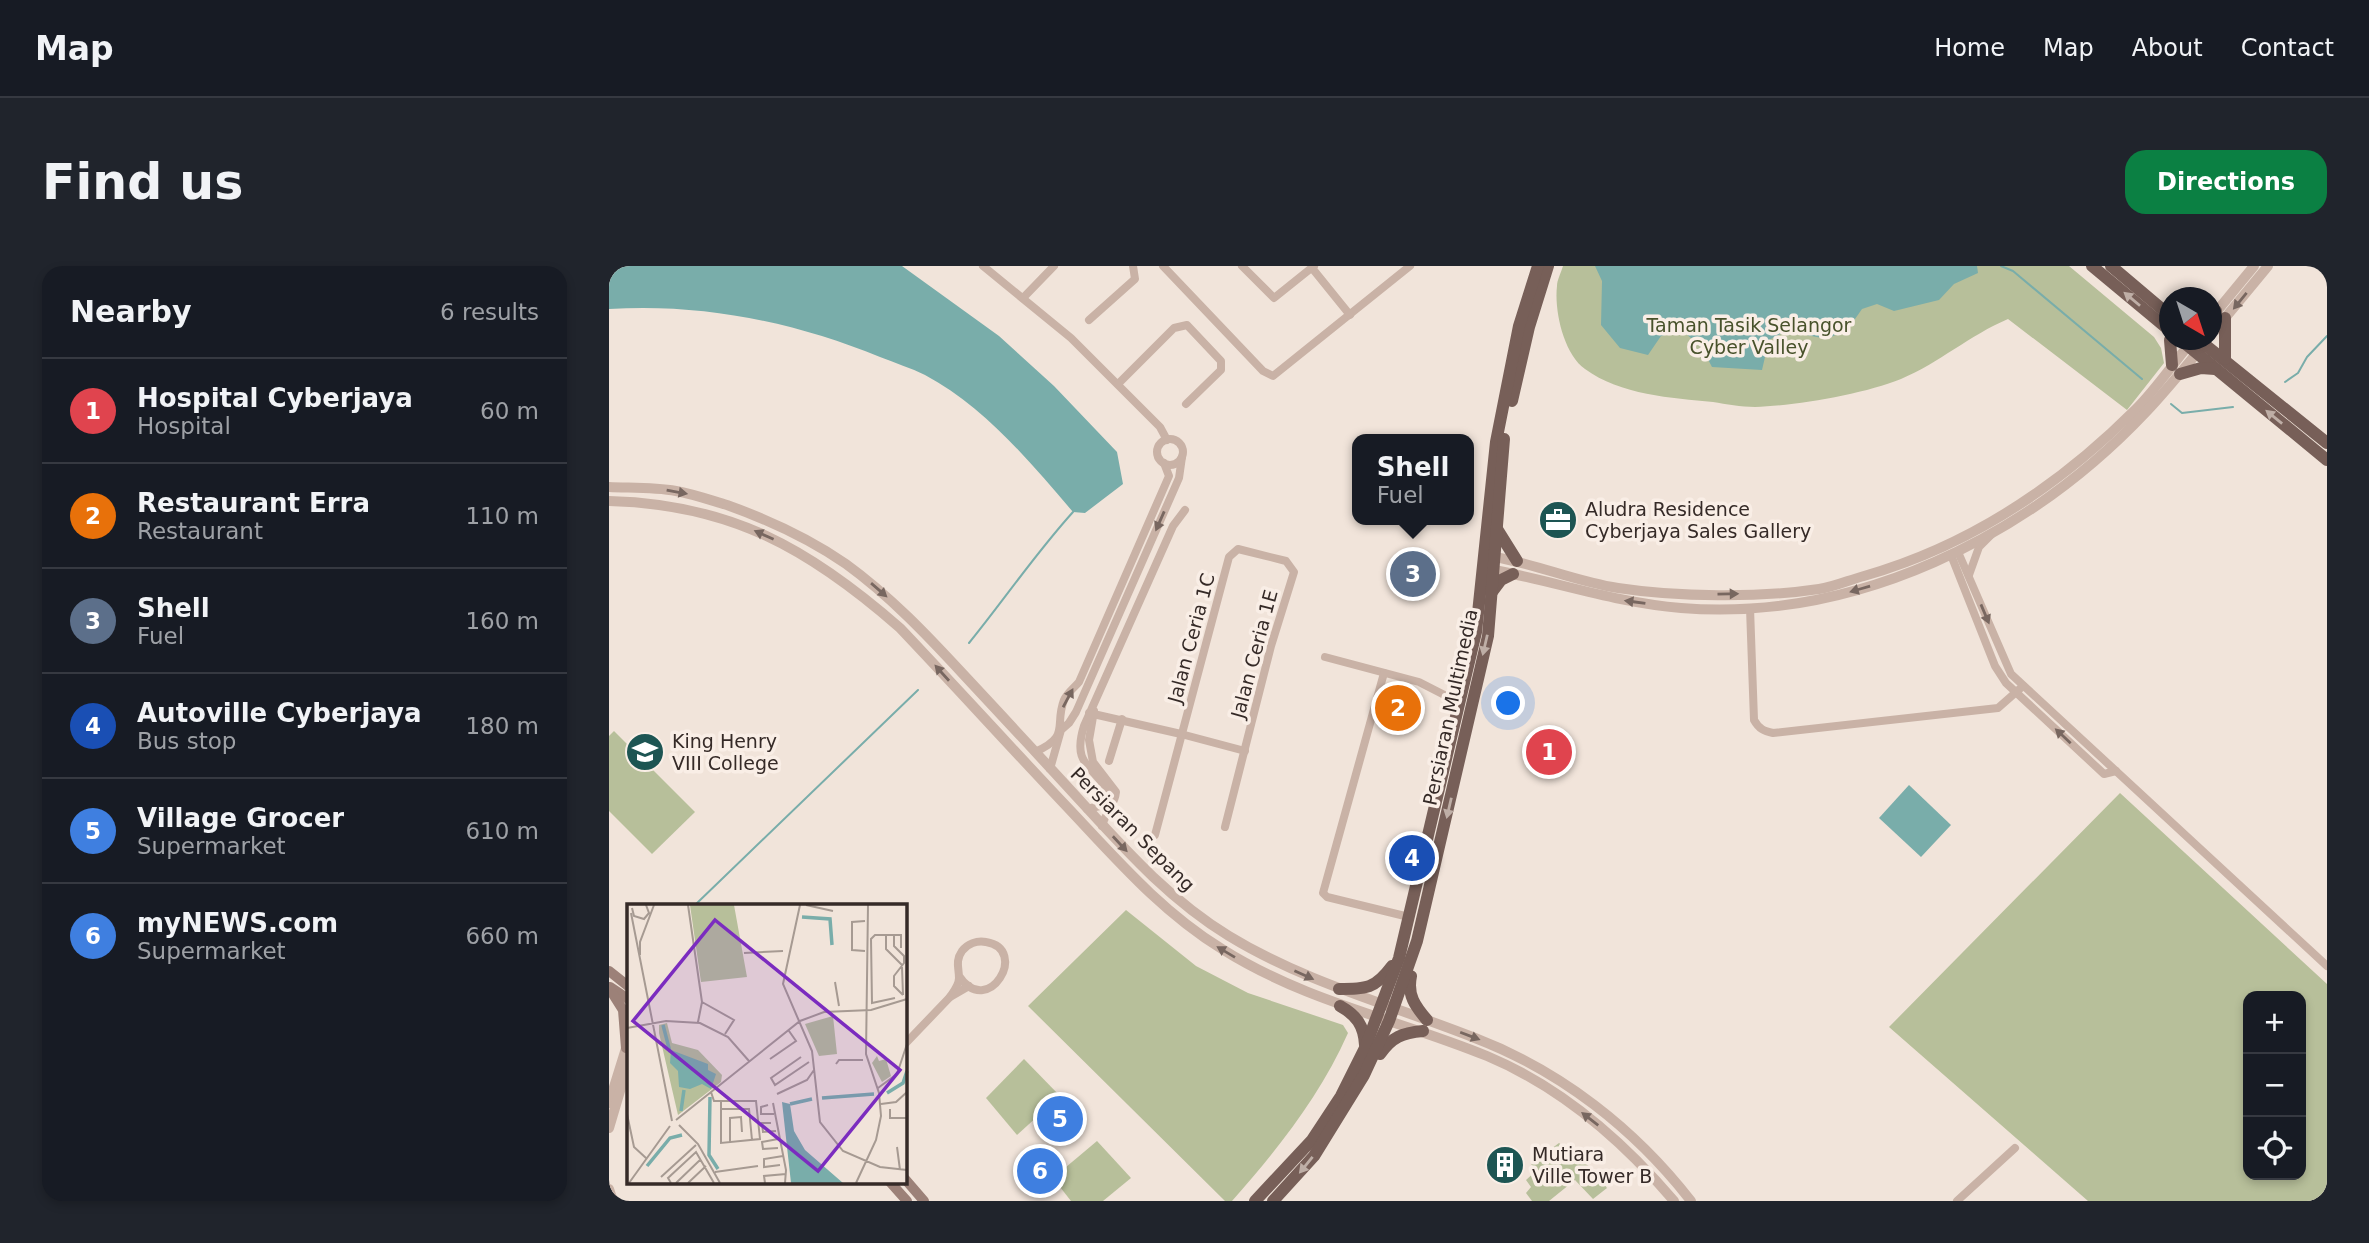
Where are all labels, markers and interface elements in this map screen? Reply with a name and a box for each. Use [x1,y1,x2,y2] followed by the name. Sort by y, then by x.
[35,29,114,68] text: Map
[1934,34,2005,62] text: Home
[2043,34,2094,62] text: Map
[2132,34,2203,62] text: About
[2241,34,2334,62] text: Contact
[2125,150,2327,214] button: Directions
[42,154,243,211] text: Find us
[2159,287,2222,350] north arrow
[2123,291,2141,307] one-way arrow
[2233,292,2248,309] one-way arrow
[70,294,192,329] text: Nearby
[440,299,539,325] text: 6 results
[1646,314,1852,358] park label: Taman Tasik Selangor Cyber Valley
[137,383,413,413] text: Hospital Cyberjaya
[85,398,101,424] text: 1
[480,398,539,424] text: 60 m
[2266,410,2283,425] one-way arrow
[137,413,231,439] text: Hospital
[1352,434,1474,525] popup
[1377,452,1449,482] text: Shell
[1377,482,1424,508] text: Fuel
[666,487,688,498] one-way arrow
[137,488,370,518] text: Restaurant Erra
[1585,498,1811,542] place label: Aludra Residence Cyberjaya Sales Gallery
[1537,499,1579,541] office icon: Aludra Residence Cyberjaya Sales Gallery
[85,503,101,529] text: 2
[465,503,539,529] text: 110 m
[1154,511,1166,531] one-way arrow
[137,518,263,544] text: Restaurant
[754,529,774,541] one-way arrow
[1390,548,1436,600] pin: 3
[1163,571,1219,706] street label: Jalan Ceria 1C
[870,582,888,598] one-way arrow
[1849,585,1870,595] one-way arrow
[1226,587,1282,722] street label: Jalan Ceria 1E
[1718,588,1740,599] one-way arrow
[137,593,210,623] text: Shell
[1624,596,1646,607] one-way arrow
[1980,604,1991,625] one-way arrow
[1418,607,1482,807] street label: Persiaran Multimedia
[85,608,101,634] text: 3
[465,608,539,634] text: 160 m
[137,623,184,649] text: Fuel
[1479,635,1490,657] one-way arrow
[934,664,950,682] one-way arrow
[1375,682,1421,734] pin: 2
[1491,686,1525,720] your location
[1061,688,1073,708] one-way arrow
[137,698,422,728] text: Autoville Cyberjaya
[85,713,101,739] text: 4
[465,713,539,739] text: 180 m
[1526,726,1572,778] pin: 1
[137,728,236,754] text: Bus stop
[2054,728,2072,744] one-way arrow
[672,730,779,774] place label: King Henry VIII College
[624,731,666,773] school or university icon: King Henry VIII College
[1066,762,1200,896] street label: Persiaran Sepang
[1443,798,1454,820] one-way arrow
[137,803,344,833] text: Village Grocer
[85,818,101,844] text: 5
[465,818,539,844] text: 610 m
[1389,832,1435,884] pin: 4
[137,833,286,859] text: Supermarket
[1111,835,1127,852] one-way arrow
[627,904,907,1184] inset map
[137,908,338,938] text: myNEWS.com
[85,923,101,949] text: 6
[465,923,539,949] text: 660 m
[137,938,286,964] text: Supermarket
[1217,945,1236,958] one-way arrow
[1294,969,1314,981] one-way arrow
[2243,991,2306,1180] map controls
[2243,991,2306,1054] button: +
[1460,1031,1481,1042] one-way arrow
[2243,1054,2306,1117] button: −
[1037,1093,1083,1145] pin: 5
[1581,1112,1600,1126] one-way arrow
[2243,1117,2306,1180] button: locate
[1532,1143,1652,1187] place label: Mutiara Ville Tower B
[1484,1144,1526,1186] building icon: Mutiara Ville Tower B
[1017,1145,1063,1197] pin: 6
[1300,1156,1314,1174] one-way arrow

